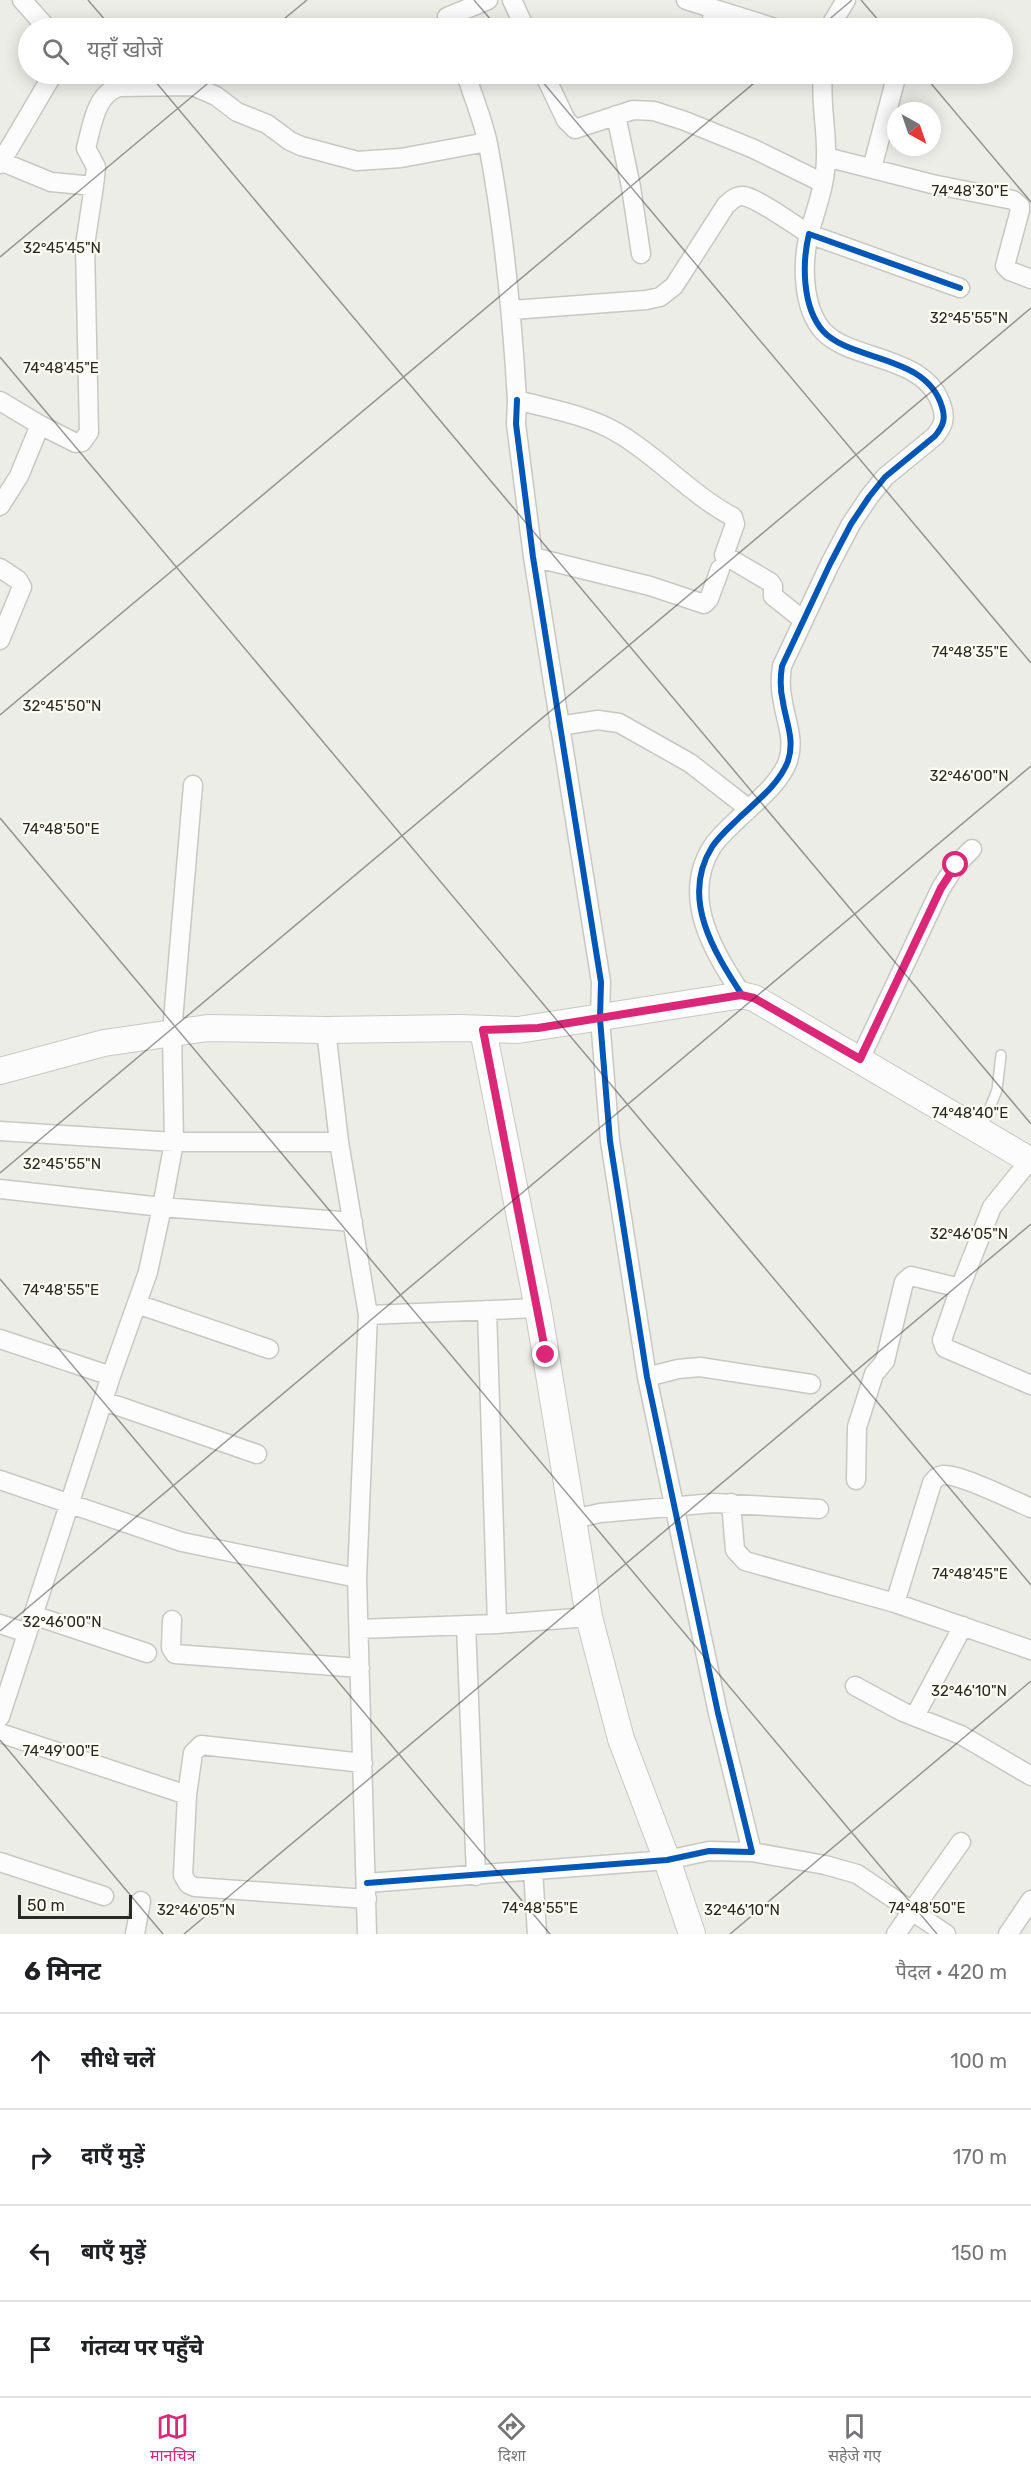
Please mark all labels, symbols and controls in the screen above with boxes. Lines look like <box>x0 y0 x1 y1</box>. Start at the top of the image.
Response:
search box <box>18 18 1013 84</box>
icon: search <box>39 35 72 68</box>
text: यहाँ खोजें <box>87 36 163 63</box>
north arrow <box>887 102 941 156</box>
text: 74°48'30"E <box>931 182 1009 200</box>
text: 32°45'45"N <box>23 239 101 257</box>
text: 32°45'55"N <box>930 309 1008 327</box>
text: 74°48'45"E <box>23 359 99 377</box>
text: 74°48'35"E <box>932 643 1008 661</box>
text: 32°45'50"N <box>23 697 101 715</box>
text: 32°46'00"N <box>929 767 1009 785</box>
text: 74°48'50"E <box>23 820 99 838</box>
route start <box>942 851 968 877</box>
text: 74°48'40"E <box>932 1104 1008 1122</box>
text: 32°45'55"N <box>23 1155 101 1173</box>
text: 32°46'05"N <box>930 1225 1008 1243</box>
text: 74°48'55"E <box>23 1281 99 1299</box>
route end <box>532 1341 558 1367</box>
text: 74°48'45"E <box>932 1565 1008 1583</box>
text: 32°46'00"N <box>22 1613 102 1631</box>
text: 32°46'10"N <box>931 1682 1007 1700</box>
text: 74°49'00"E <box>23 1742 99 1760</box>
scale bar <box>18 1892 132 1920</box>
text: 50 m <box>27 1896 65 1915</box>
text: 74°48'55"E <box>502 1899 578 1917</box>
text: 74°48'50"E <box>889 1899 965 1917</box>
text: 32°46'05"N <box>157 1901 235 1919</box>
text: 32°46'10"N <box>704 1901 780 1919</box>
text: 6 मिनट <box>24 1956 101 1987</box>
text: पैदल · 420 m <box>896 1960 1007 1984</box>
icon: ahead <box>24 2045 57 2078</box>
text: सीधे चलें <box>81 2046 155 2073</box>
text: 100 m <box>950 2049 1007 2073</box>
icon: right <box>24 2141 57 2174</box>
text: दाएँ मुड़ें <box>81 2142 145 2169</box>
text: 170 m <box>953 2145 1007 2169</box>
icon: left <box>24 2237 57 2270</box>
text: बाएँ मुड़ें <box>81 2238 146 2265</box>
text: 150 m <box>951 2241 1007 2265</box>
icon: arrive <box>24 2333 57 2366</box>
text: गंतव्य पर पहुँचे <box>81 2334 203 2361</box>
tab: मानचित्र <box>150 2410 196 2468</box>
tab: दिशा <box>495 2410 528 2468</box>
tab: सहेजे गए <box>828 2410 881 2468</box>

